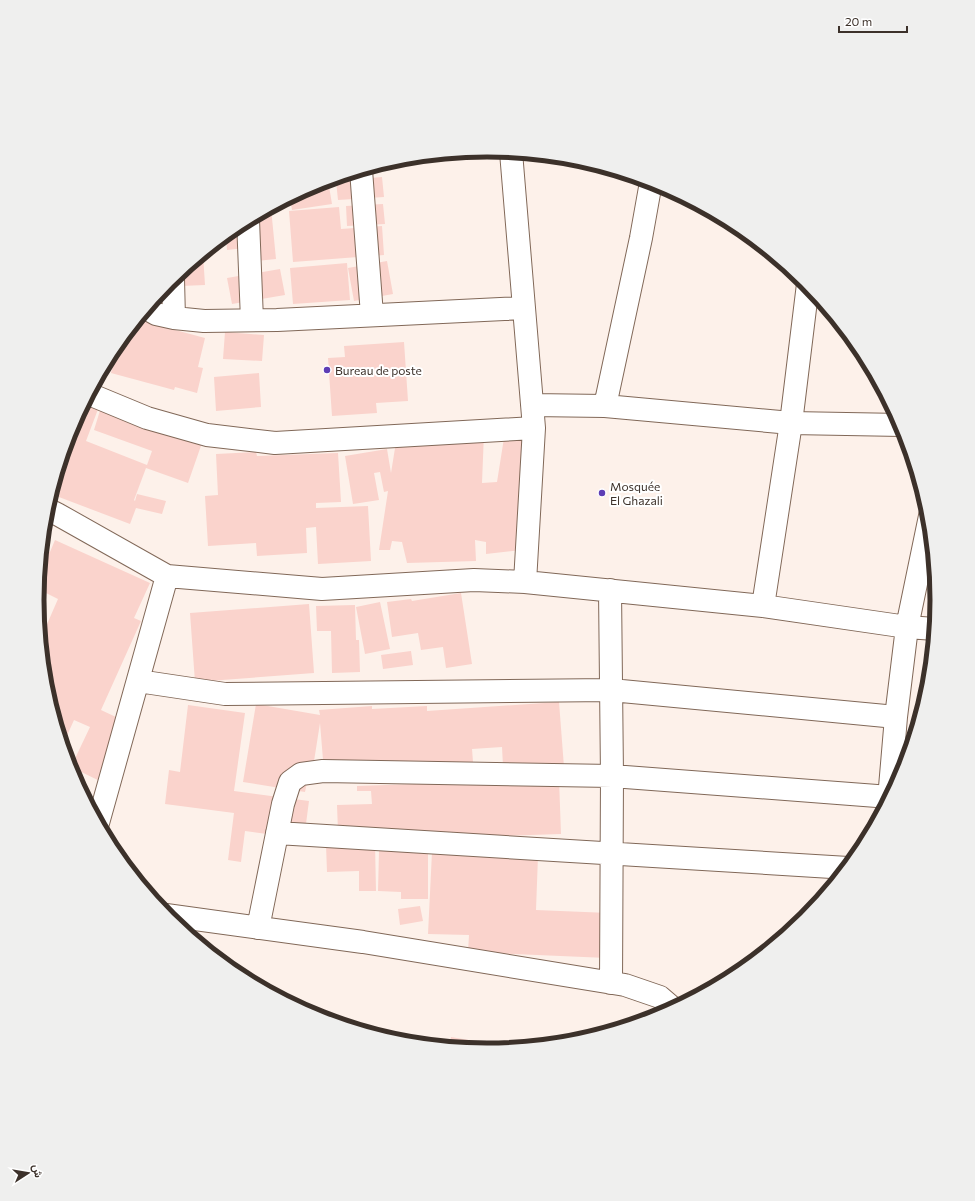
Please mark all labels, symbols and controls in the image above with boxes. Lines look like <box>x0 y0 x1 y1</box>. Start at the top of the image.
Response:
scale bar <box>839 8 907 34</box>
text: 20 m <box>845 14 872 28</box>
place label: Bureau de poste <box>335 363 422 377</box>
marker: Bureau de poste <box>322 365 332 375</box>
place label: Mosquée El Ghazali <box>610 479 663 507</box>
marker: Mosquée El Ghazali <box>597 488 607 498</box>
north arrow <box>8 1153 48 1193</box>
text: ش <box>30 1163 46 1179</box>

